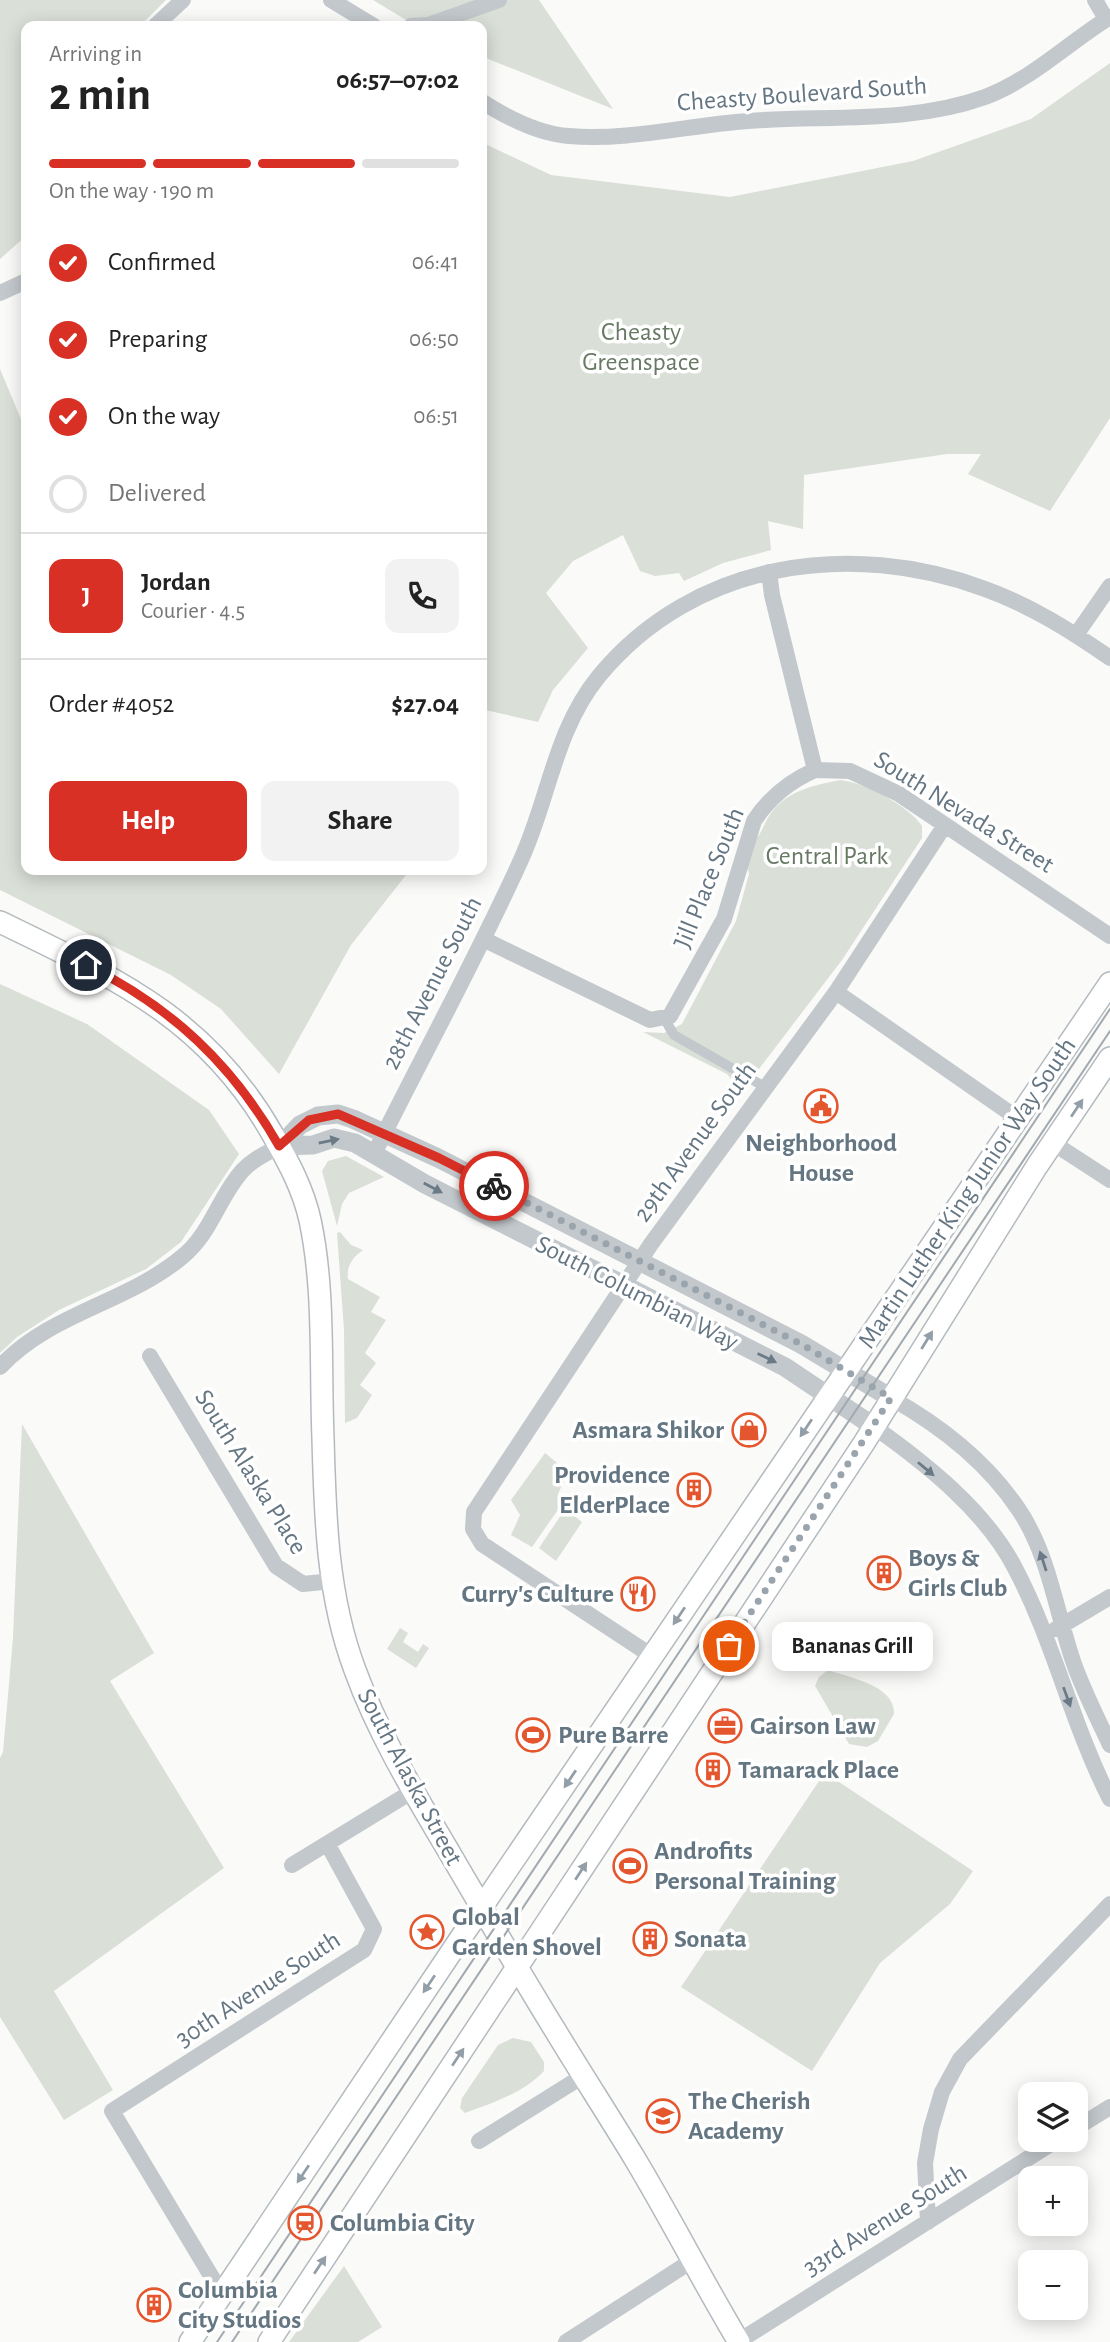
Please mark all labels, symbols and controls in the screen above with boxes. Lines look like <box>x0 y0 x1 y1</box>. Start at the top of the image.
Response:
text: Arriving in <box>49 43 142 66</box>
text: 06:57–07:02 <box>336 67 459 93</box>
text: 2 min <box>49 72 151 118</box>
street label: Cheasty Boulevard South <box>676 72 928 116</box>
text: On the way · 190 m <box>49 180 214 203</box>
icon: check <box>49 244 87 282</box>
text: Confirmed <box>108 249 216 275</box>
text: 06:41 <box>412 251 459 274</box>
park label: Cheasty Greenspace <box>582 319 700 375</box>
icon: check <box>49 321 87 359</box>
text: Preparing <box>108 326 207 352</box>
text: 06:50 <box>409 328 459 351</box>
icon: check <box>49 398 87 436</box>
text: On the way <box>108 403 220 429</box>
text: 06:51 <box>413 405 459 428</box>
text: Delivered <box>108 480 206 506</box>
button: phone <box>385 559 459 633</box>
text: Jordan <box>141 569 211 595</box>
text: J <box>82 583 90 609</box>
text: Courier · 4.5 <box>141 600 245 623</box>
text: Order #4052 <box>49 691 174 717</box>
text: $27.04 <box>391 691 459 717</box>
street label: South Nevada Street <box>869 746 1059 878</box>
button: Help <box>49 781 247 861</box>
button: Share <box>261 781 459 861</box>
street label: Jill Place South <box>669 804 749 952</box>
park label: Central Park <box>766 843 888 869</box>
street label: 28th Avenue South <box>377 892 487 1074</box>
pin <box>56 935 116 995</box>
icon: home <box>67 946 105 984</box>
street label: Martin Luther King Junior Way South <box>853 1033 1081 1353</box>
street label: 29th Avenue South <box>629 1058 761 1226</box>
public building icon: Neighborhood House <box>802 1087 840 1125</box>
one-way arrow <box>1070 1098 1083 1117</box>
place label: Neighborhood House <box>745 1130 897 1186</box>
one-way arrow <box>318 1136 340 1147</box>
courier <box>459 1151 529 1221</box>
icon: bike <box>475 1167 513 1205</box>
one-way arrow <box>423 1183 443 1194</box>
street label: South Columbian Way <box>531 1231 743 1355</box>
one-way arrow <box>921 1331 934 1350</box>
one-way arrow <box>757 1353 777 1364</box>
street label: South Alaska Place <box>190 1385 312 1559</box>
shop icon: Asmara Shikor <box>730 1411 768 1449</box>
place label: Asmara Shikor <box>572 1417 724 1443</box>
one-way arrow <box>800 1418 813 1438</box>
one-way arrow <box>917 1461 935 1476</box>
place label: Providence ElderPlace <box>554 1462 670 1518</box>
building icon: Providence ElderPlace <box>675 1471 713 1509</box>
place label: Boys & Girls Club <box>908 1545 1007 1601</box>
one-way arrow <box>1037 1550 1048 1571</box>
building icon: Boys & Girls Club <box>865 1554 903 1592</box>
restaurant icon: Curry's Culture <box>619 1575 657 1613</box>
place label: Curry's Culture <box>461 1581 614 1607</box>
one-way arrow <box>672 1607 686 1625</box>
pin <box>699 1616 759 1676</box>
callout: Bananas Grill <box>771 1622 932 1670</box>
icon: bag <box>710 1627 748 1665</box>
text: Bananas Grill <box>791 1635 914 1658</box>
street label: South Alaska Street <box>353 1684 467 1870</box>
one-way arrow <box>1062 1687 1073 1708</box>
office icon: Gairson Law <box>706 1707 744 1745</box>
place label: Gairson Law <box>750 1713 877 1739</box>
sports icon: Pure Barre <box>514 1716 552 1754</box>
place label: Pure Barre <box>558 1722 669 1748</box>
building icon: Tamarack Place <box>694 1751 732 1789</box>
place label: Tamarack Place <box>738 1757 899 1783</box>
one-way arrow <box>563 1770 577 1788</box>
place label: Androfits Personal Training <box>654 1838 837 1894</box>
sports icon: Androfits Personal Training <box>611 1847 649 1885</box>
one-way arrow <box>575 1861 588 1881</box>
place label: Global Garden Shovel <box>452 1904 602 1960</box>
place icon: Global Garden Shovel <box>408 1913 446 1951</box>
building icon: Sonata <box>631 1920 669 1958</box>
street label: 30th Avenue South <box>171 1926 345 2052</box>
place label: Sonata <box>674 1926 747 1952</box>
one-way arrow <box>423 1975 436 1994</box>
one-way arrow <box>451 2048 464 2067</box>
map controls <box>1018 2082 1088 2320</box>
button: layers <box>1018 2082 1088 2152</box>
place label: The Cherish Academy <box>688 2088 811 2144</box>
school or university icon: The Cherish Academy <box>644 2097 682 2135</box>
street label: 33rd Avenue South <box>799 2159 971 2281</box>
one-way arrow <box>297 2164 310 2183</box>
button: + <box>1018 2166 1088 2236</box>
station icon: Columbia City <box>286 2204 324 2242</box>
place label: Columbia City <box>330 2210 475 2236</box>
button: − <box>1018 2250 1088 2320</box>
one-way arrow <box>313 2256 327 2274</box>
place label: Columbia City Studios <box>178 2277 301 2333</box>
building icon: Columbia City Studios <box>135 2286 173 2324</box>

